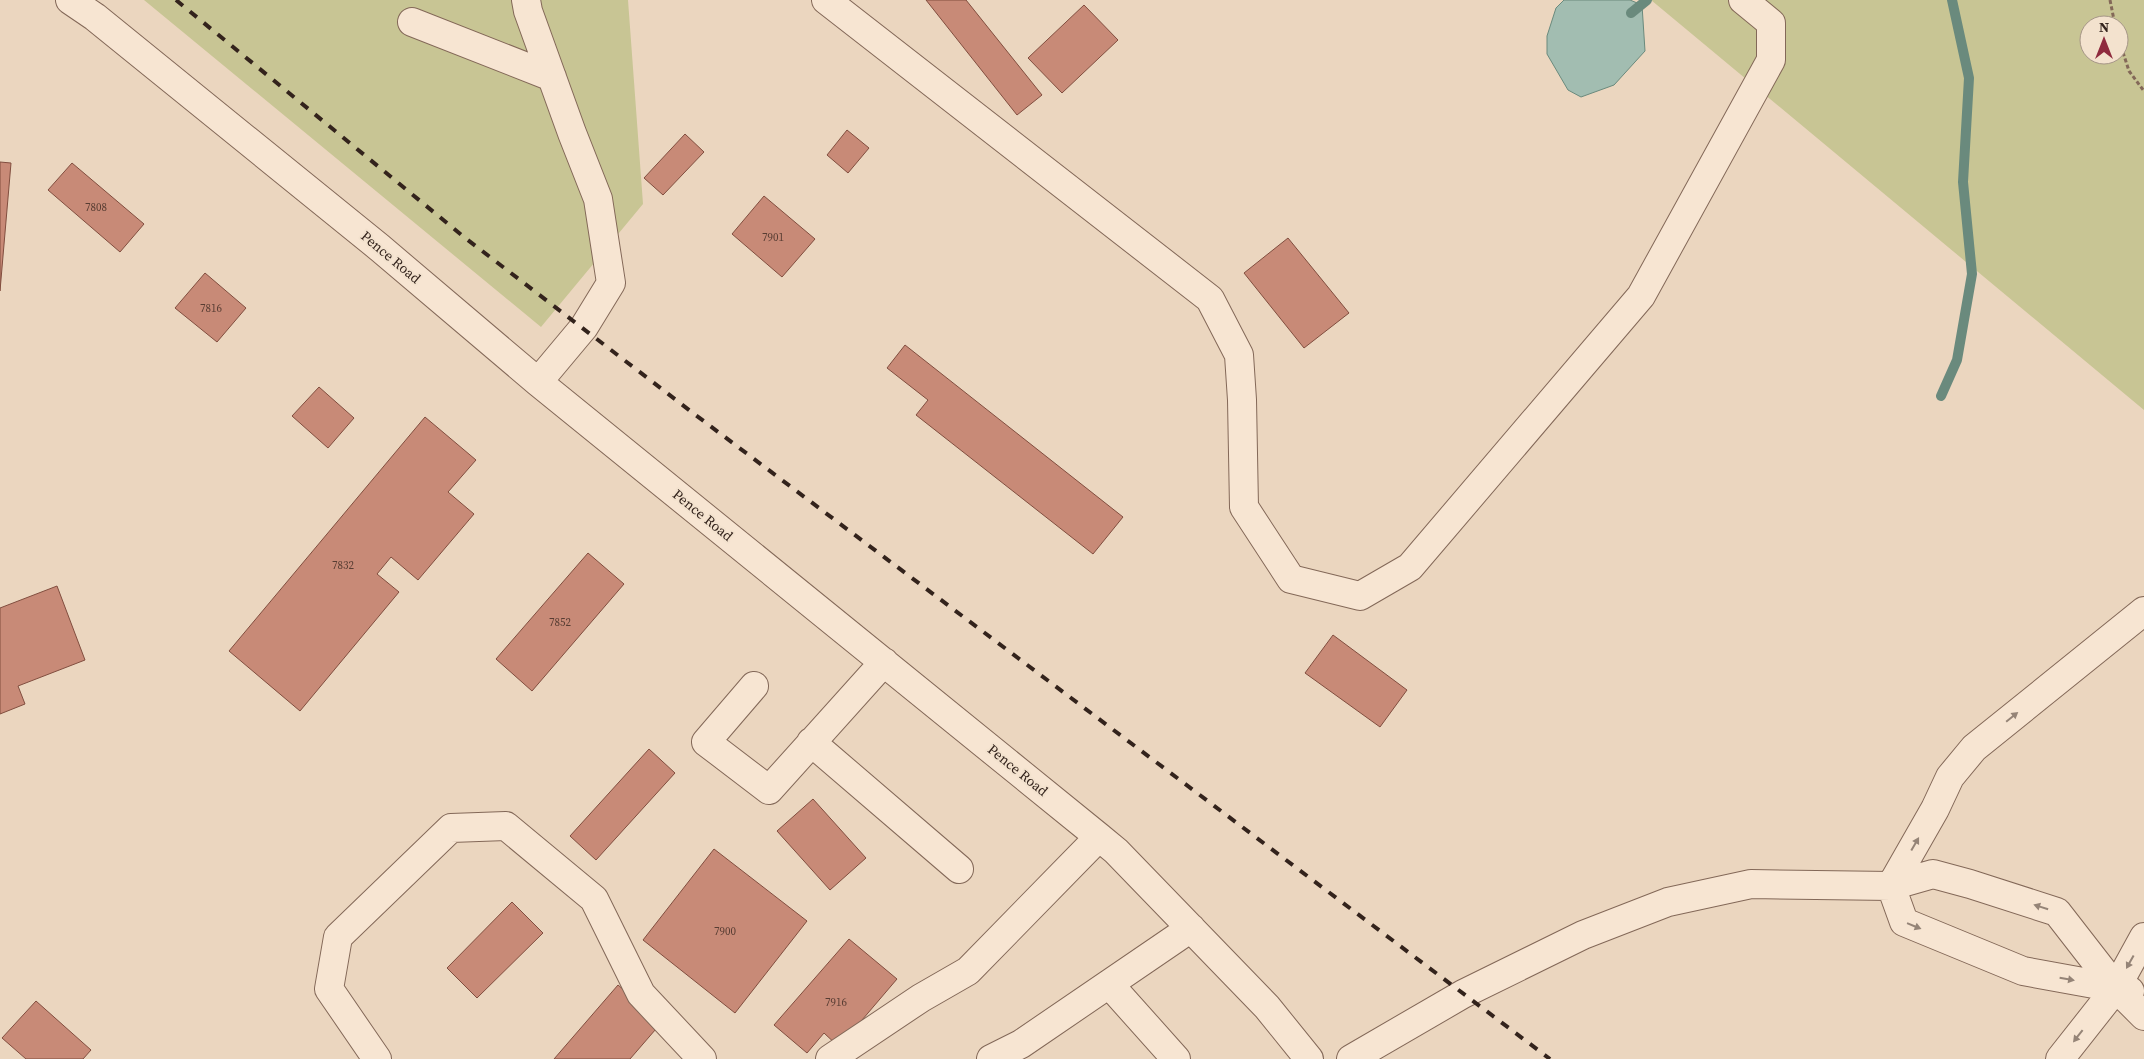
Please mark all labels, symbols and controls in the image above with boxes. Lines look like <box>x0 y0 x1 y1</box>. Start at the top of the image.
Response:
north arrow <box>2079 15 2129 65</box>
text: N <box>2099 17 2109 37</box>
house number: 7808 <box>85 200 107 215</box>
street label: Pence Road <box>357 226 425 288</box>
house number: 7901 <box>762 230 784 245</box>
house number: 7816 <box>200 301 222 316</box>
street label: Pence Road <box>669 484 738 546</box>
house number: 7832 <box>332 558 354 573</box>
house number: 7852 <box>549 615 571 630</box>
one-way arrow <box>2005 712 2018 723</box>
street label: Pence Road <box>984 739 1053 801</box>
one-way arrow <box>1911 837 1919 852</box>
one-way arrow <box>2033 903 2048 910</box>
one-way arrow <box>1907 923 1921 931</box>
house number: 7900 <box>714 924 736 939</box>
one-way arrow <box>2126 955 2134 969</box>
one-way arrow <box>2059 976 2075 984</box>
house number: 7916 <box>825 995 847 1010</box>
one-way arrow <box>2072 1029 2083 1042</box>

